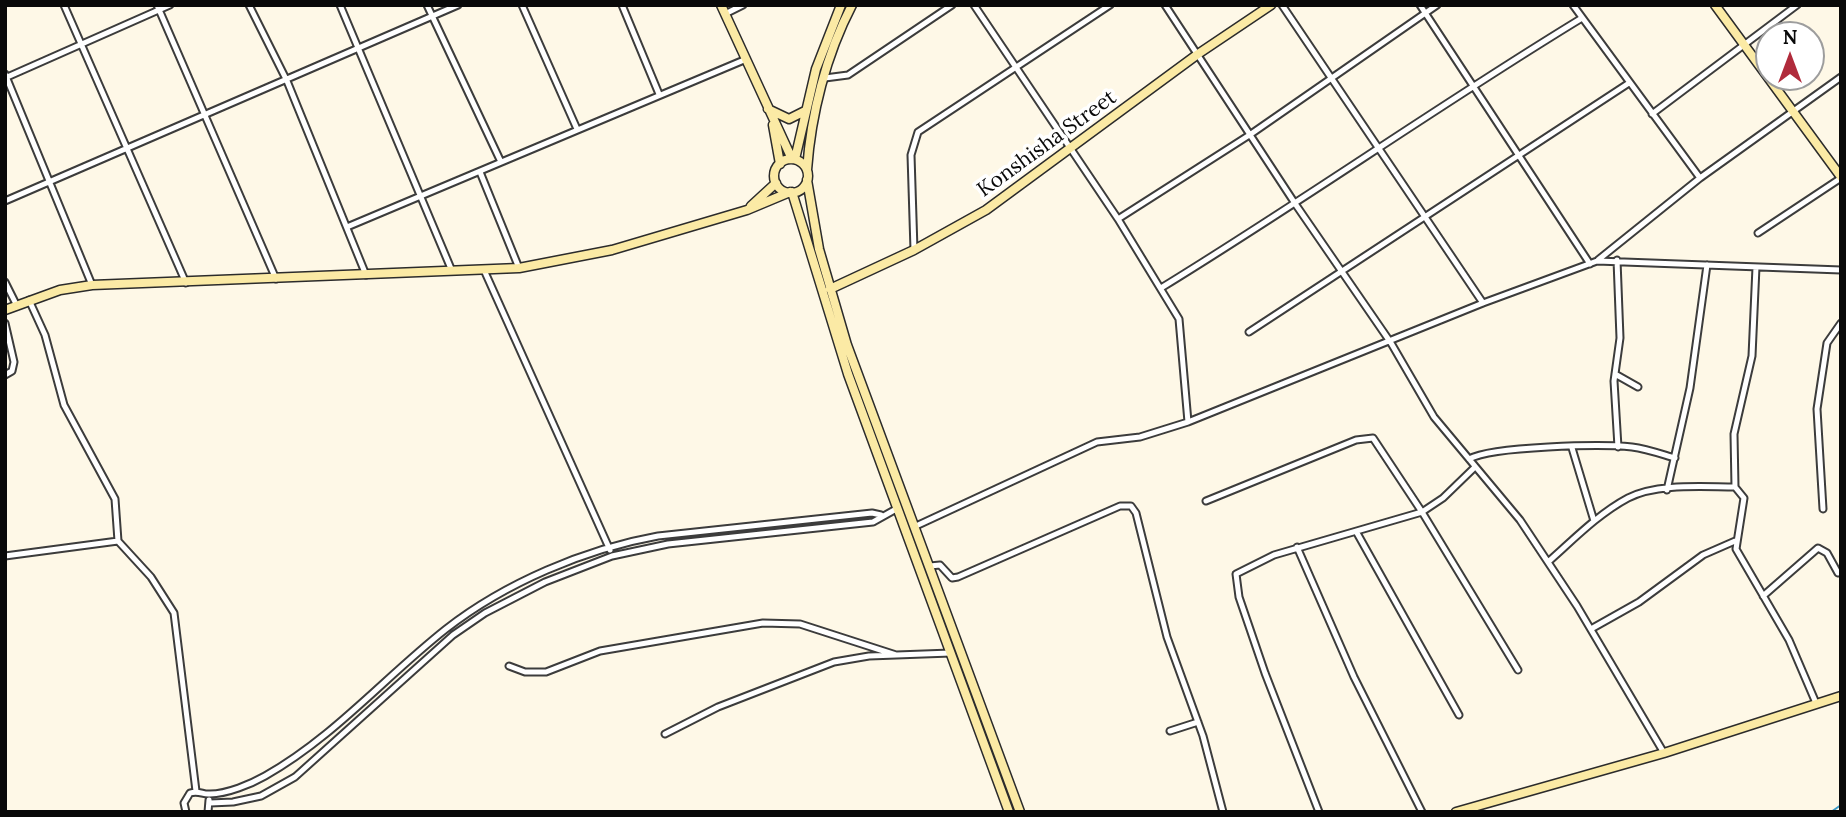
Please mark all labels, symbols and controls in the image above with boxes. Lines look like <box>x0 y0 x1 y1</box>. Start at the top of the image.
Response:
north arrow <box>1755 21 1825 91</box>
text: N <box>1783 25 1797 49</box>
street label: Konshisha Street <box>973 85 1121 203</box>

